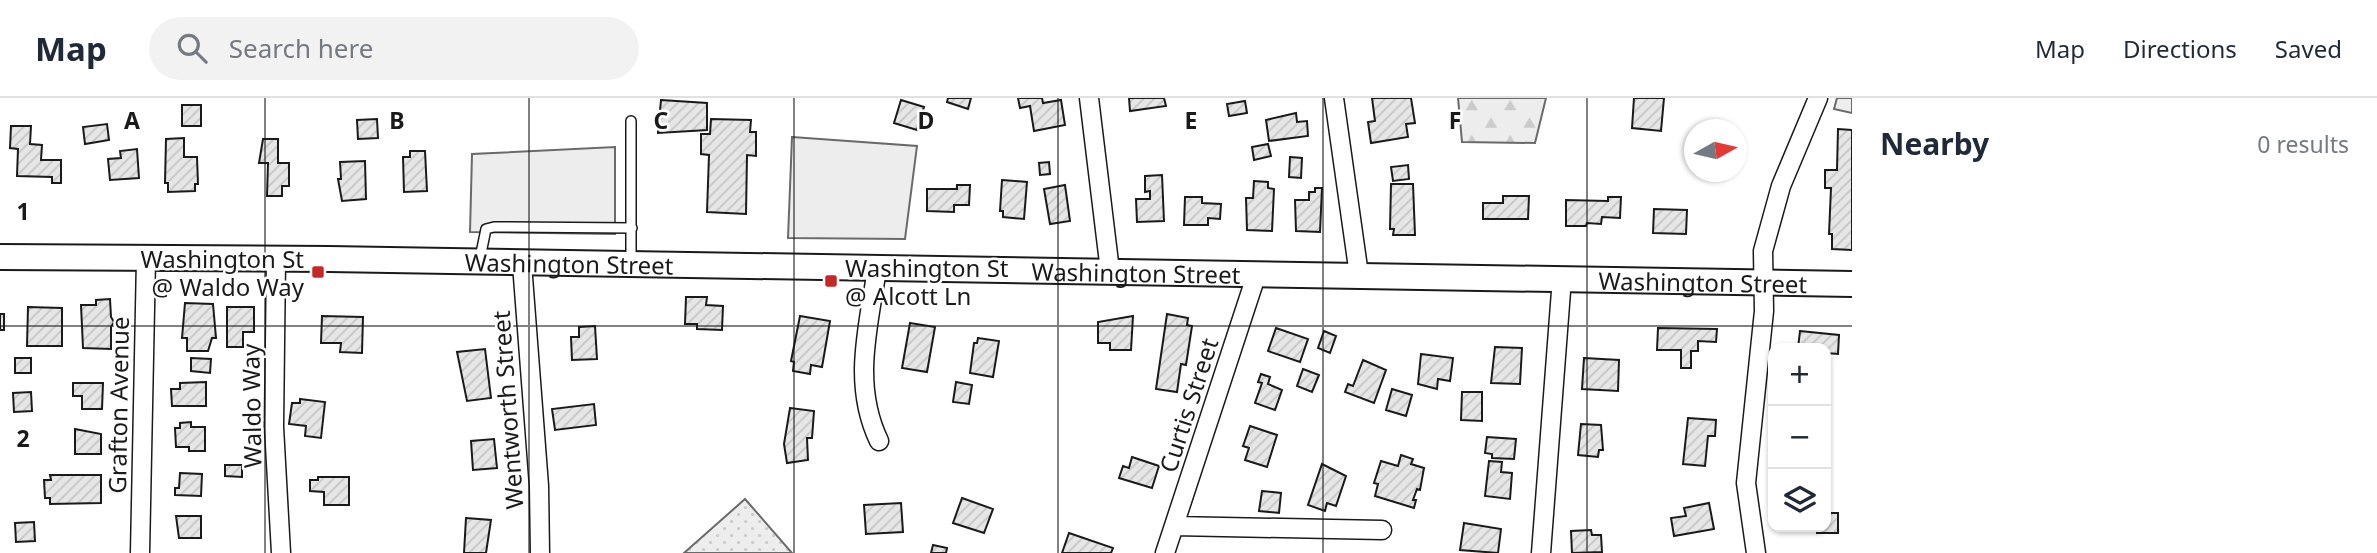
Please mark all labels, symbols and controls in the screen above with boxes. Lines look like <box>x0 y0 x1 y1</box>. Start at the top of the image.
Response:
search box <box>149 17 639 80</box>
text: Map <box>35 26 107 71</box>
icon: search <box>173 29 211 67</box>
text: Search here <box>229 30 373 66</box>
text: Map <box>2035 32 2085 65</box>
text: Directions <box>2123 32 2237 65</box>
text: Saved <box>2275 32 2342 65</box>
text: A <box>124 104 140 136</box>
text: B <box>389 104 405 136</box>
text: C <box>654 104 669 136</box>
text: D <box>918 104 934 136</box>
text: E <box>1185 104 1197 136</box>
text: F <box>1449 104 1461 136</box>
north arrow <box>1684 119 1747 182</box>
text: Nearby <box>1880 123 1989 164</box>
text: 0 results <box>2257 128 2349 160</box>
text: 1 <box>16 195 30 227</box>
place label: Washington St @ Waldo Way <box>140 242 305 303</box>
street label: Washington Street <box>464 245 674 281</box>
place label: Washington St @ Alcott Ln <box>845 251 1009 312</box>
street label: Washington Street <box>1031 254 1241 290</box>
street label: Washington Street <box>1598 263 1808 300</box>
marker: Washington St @ Waldo Way <box>310 264 326 280</box>
marker: Washington St @ Alcott Ln <box>823 273 839 289</box>
street label: Wentworth Street <box>484 309 530 510</box>
street label: Grafton Avenue <box>100 316 136 494</box>
street label: Curtis Street <box>1151 333 1225 476</box>
street label: Waldo Way <box>233 343 269 469</box>
map controls <box>1768 343 1831 532</box>
button: + <box>1768 343 1831 406</box>
button: − <box>1768 406 1831 469</box>
text: 2 <box>16 422 30 454</box>
button: layers <box>1768 469 1831 532</box>

